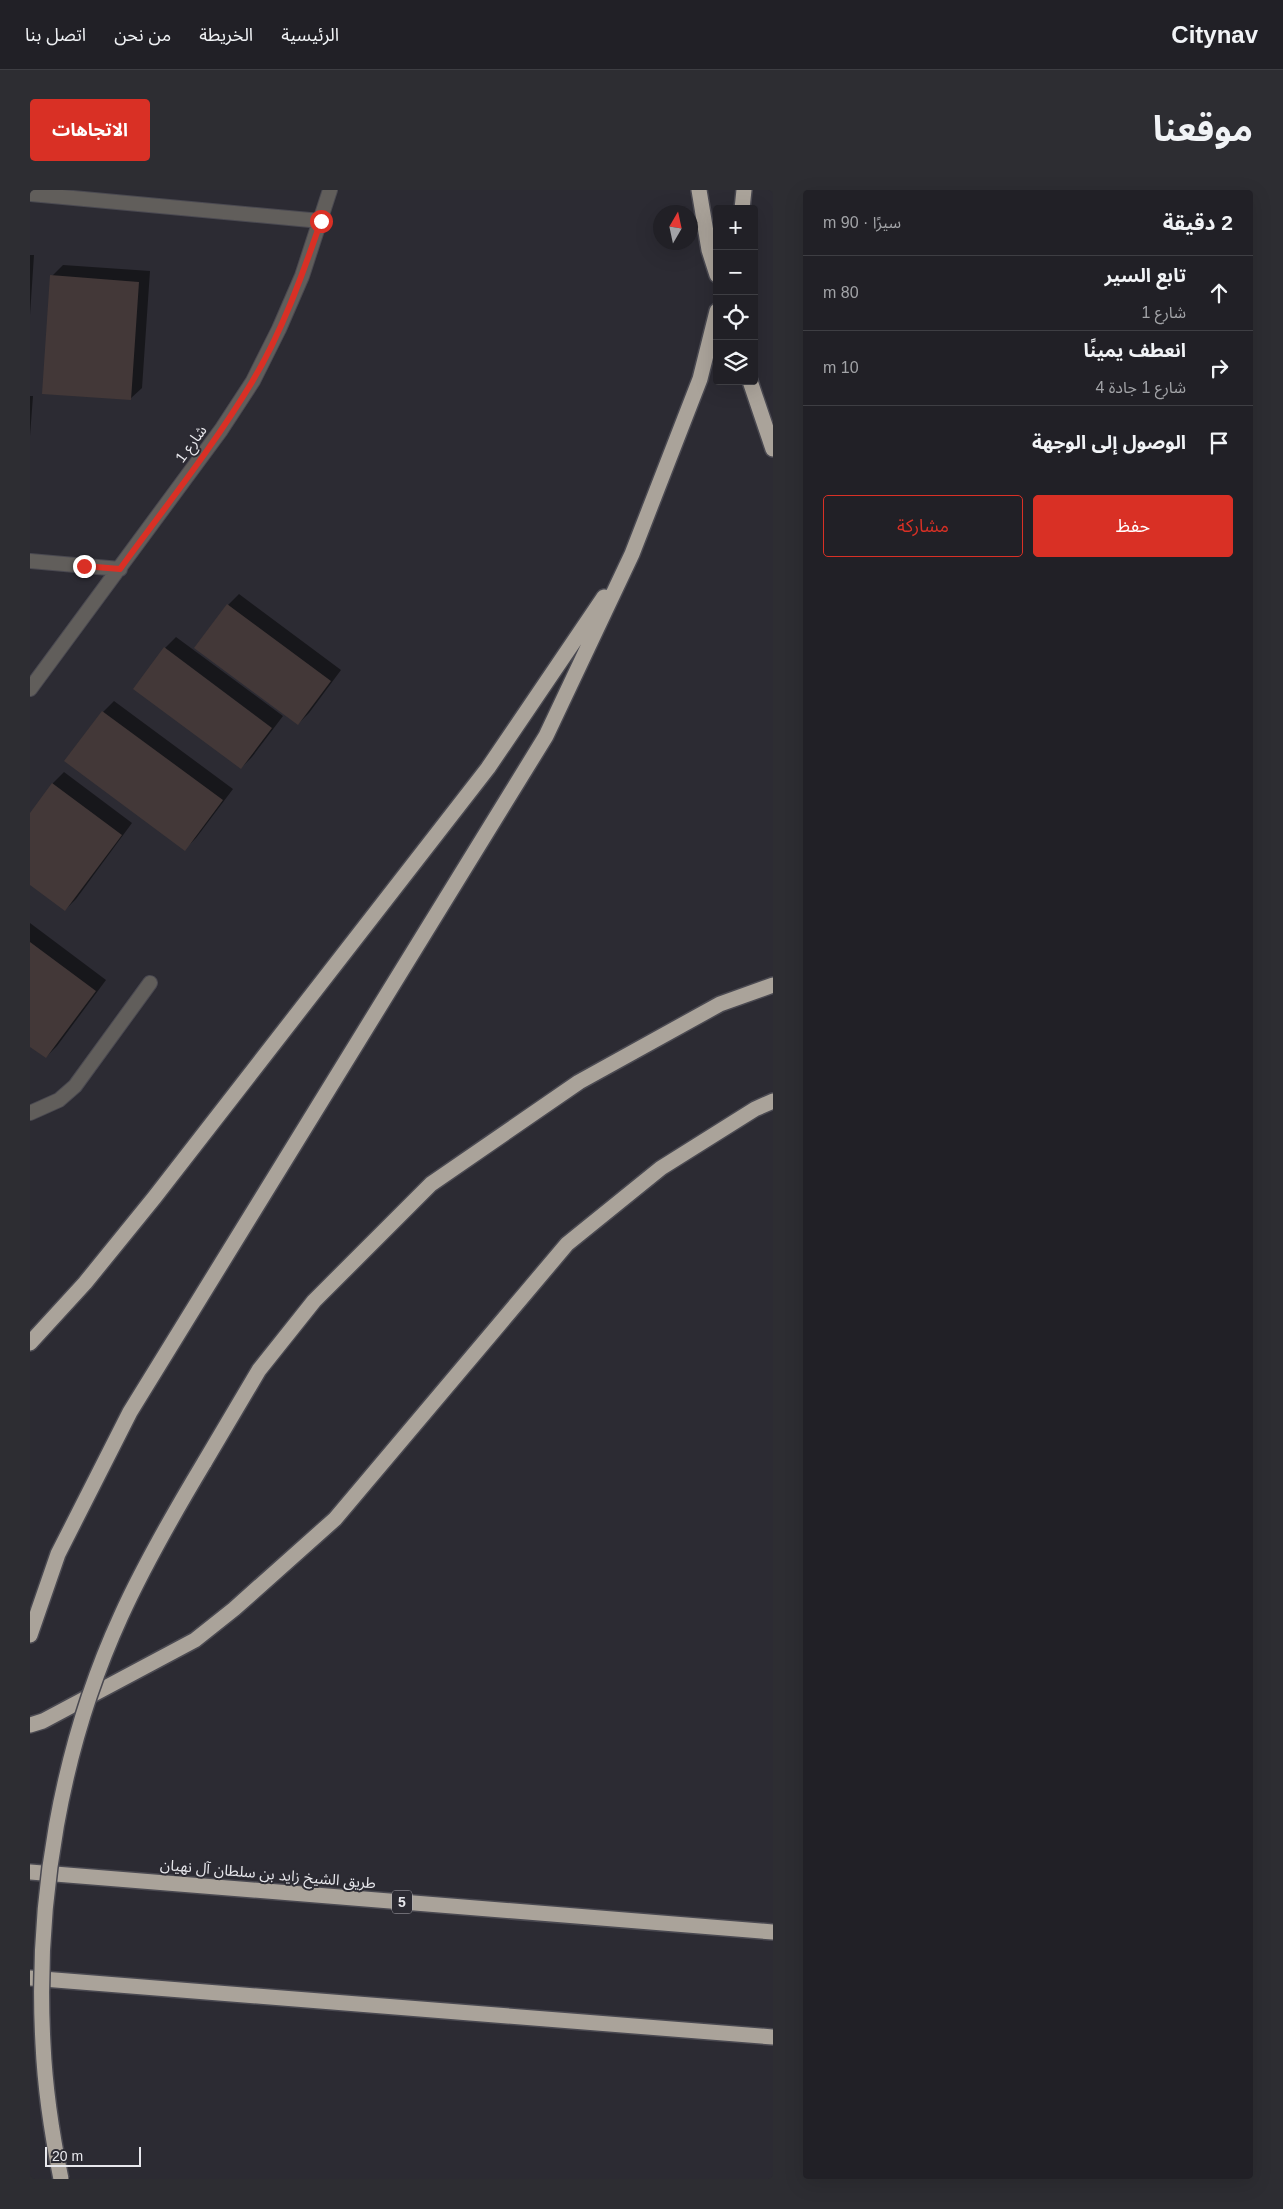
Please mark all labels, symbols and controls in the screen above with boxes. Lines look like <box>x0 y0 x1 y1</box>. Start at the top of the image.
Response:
text: Citynav <box>1171 21 1258 48</box>
text: اتصل بنا <box>25 25 86 45</box>
text: من نحن <box>114 25 171 45</box>
text: الخريطة <box>199 25 253 45</box>
text: الرئيسية <box>281 25 339 45</box>
button: الاتجاهات <box>30 99 150 161</box>
text: موقعنا <box>1153 109 1253 148</box>
north arrow <box>653 205 698 250</box>
map controls <box>713 205 758 385</box>
button: + <box>713 205 758 250</box>
route start <box>310 210 333 233</box>
text: 2 دقيقة <box>1163 211 1233 234</box>
text: سيرًا · 90 m <box>823 214 901 231</box>
button: − <box>713 250 758 295</box>
text: تابع السير <box>1104 265 1186 286</box>
icon: ahead <box>1205 279 1233 307</box>
text: 80 m <box>823 284 859 301</box>
button: locate <box>713 295 758 340</box>
text: شارع 1 <box>1141 304 1186 321</box>
button: layers <box>713 340 758 385</box>
text: انعطف يمينًا <box>1084 340 1186 361</box>
icon: right <box>1205 354 1233 382</box>
text: 10 m <box>823 359 859 376</box>
text: شارع 1 جادة 4 <box>1095 379 1186 396</box>
street label: شارع 1 <box>171 422 213 468</box>
icon: arrive <box>1205 429 1233 457</box>
text: الوصول إلى الوجهة <box>1032 432 1186 453</box>
button: مشاركة <box>823 495 1023 557</box>
button: حفظ <box>1033 495 1233 557</box>
route end <box>73 555 96 578</box>
street label: طريق الشيخ زايد بن سلطان آل نهيان <box>159 1856 377 1895</box>
road number: 5 <box>392 1890 412 1914</box>
scale bar <box>45 2144 141 2167</box>
text: 20 m <box>52 2148 83 2164</box>

